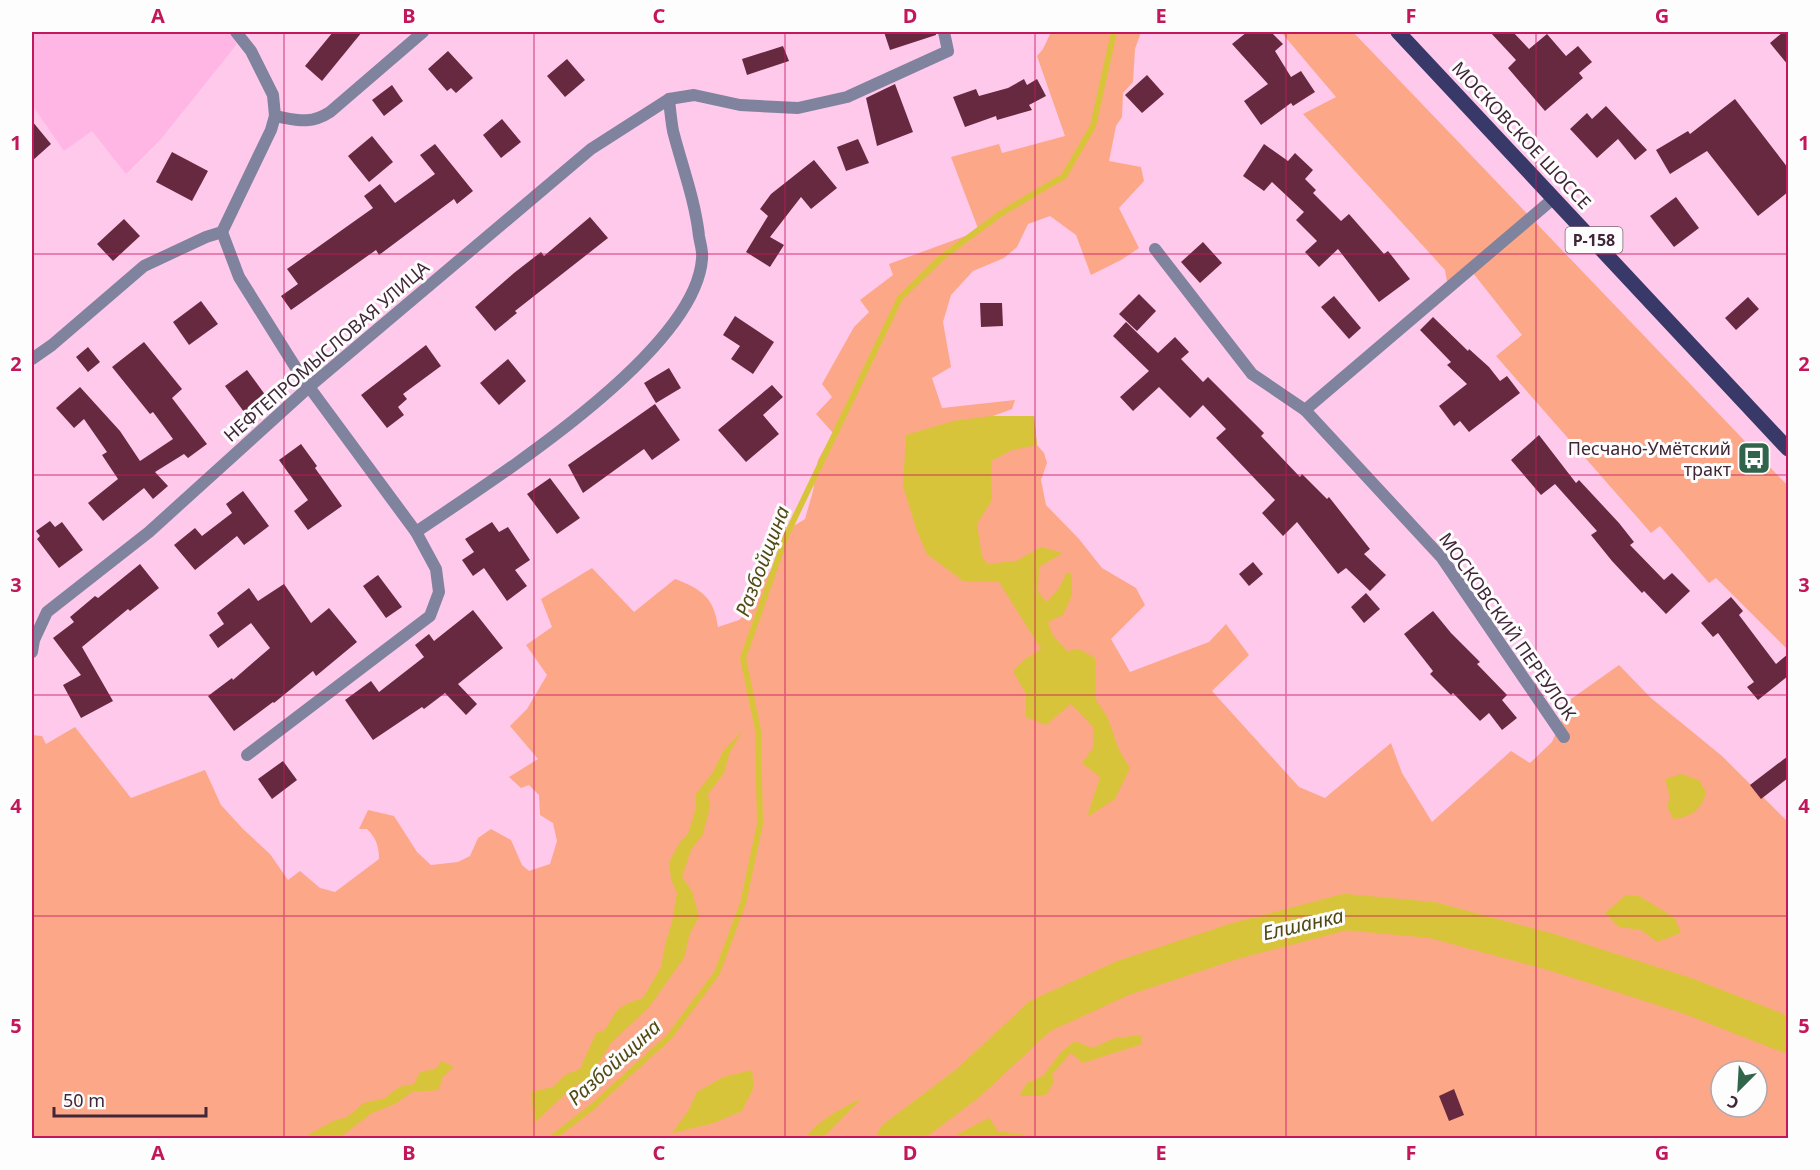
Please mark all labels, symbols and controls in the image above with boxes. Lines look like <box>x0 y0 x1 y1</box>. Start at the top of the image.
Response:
text: A <box>151 2 165 29</box>
text: B <box>402 2 416 29</box>
text: C <box>653 2 666 29</box>
text: D <box>903 2 917 29</box>
text: E <box>1155 2 1167 29</box>
text: F <box>1406 2 1416 29</box>
text: G <box>1655 2 1669 29</box>
street label: МОСКОВСКОЕ ШОССЕ <box>1447 56 1597 214</box>
text: 1 <box>10 129 22 156</box>
text: 1 <box>1798 129 1810 156</box>
road number: Р-158 <box>1566 227 1622 253</box>
street label: НЕФТЕПРОМЫСЛОВАЯ УЛИЦА <box>218 255 434 447</box>
text: 2 <box>10 350 22 377</box>
text: 2 <box>1798 350 1810 377</box>
place label: Песчано-Умётский тракт <box>1568 436 1732 481</box>
bus stop icon: Песчано-Умётский тракт <box>1736 440 1772 476</box>
water label: Разбойщина <box>729 502 795 620</box>
street label: МОСКОВСКИЙ ПЕРЕУЛОК <box>1434 528 1582 725</box>
text: 3 <box>10 571 22 598</box>
text: 3 <box>1798 571 1810 598</box>
text: 4 <box>10 792 22 819</box>
text: 4 <box>1798 792 1810 819</box>
water label: Елшанка <box>1260 902 1346 946</box>
text: 5 <box>10 1012 22 1039</box>
text: 5 <box>1798 1012 1810 1039</box>
water label: Разбойщина <box>562 1013 666 1111</box>
north arrow <box>1709 1059 1769 1119</box>
scale bar <box>54 1080 206 1118</box>
text: 50 m <box>63 1088 105 1112</box>
text: С <box>1724 1091 1742 1115</box>
text: A <box>151 1139 165 1166</box>
text: B <box>402 1139 416 1166</box>
text: C <box>653 1139 666 1166</box>
text: D <box>903 1139 917 1166</box>
text: E <box>1155 1139 1167 1166</box>
text: F <box>1406 1139 1416 1166</box>
text: G <box>1655 1139 1669 1166</box>

